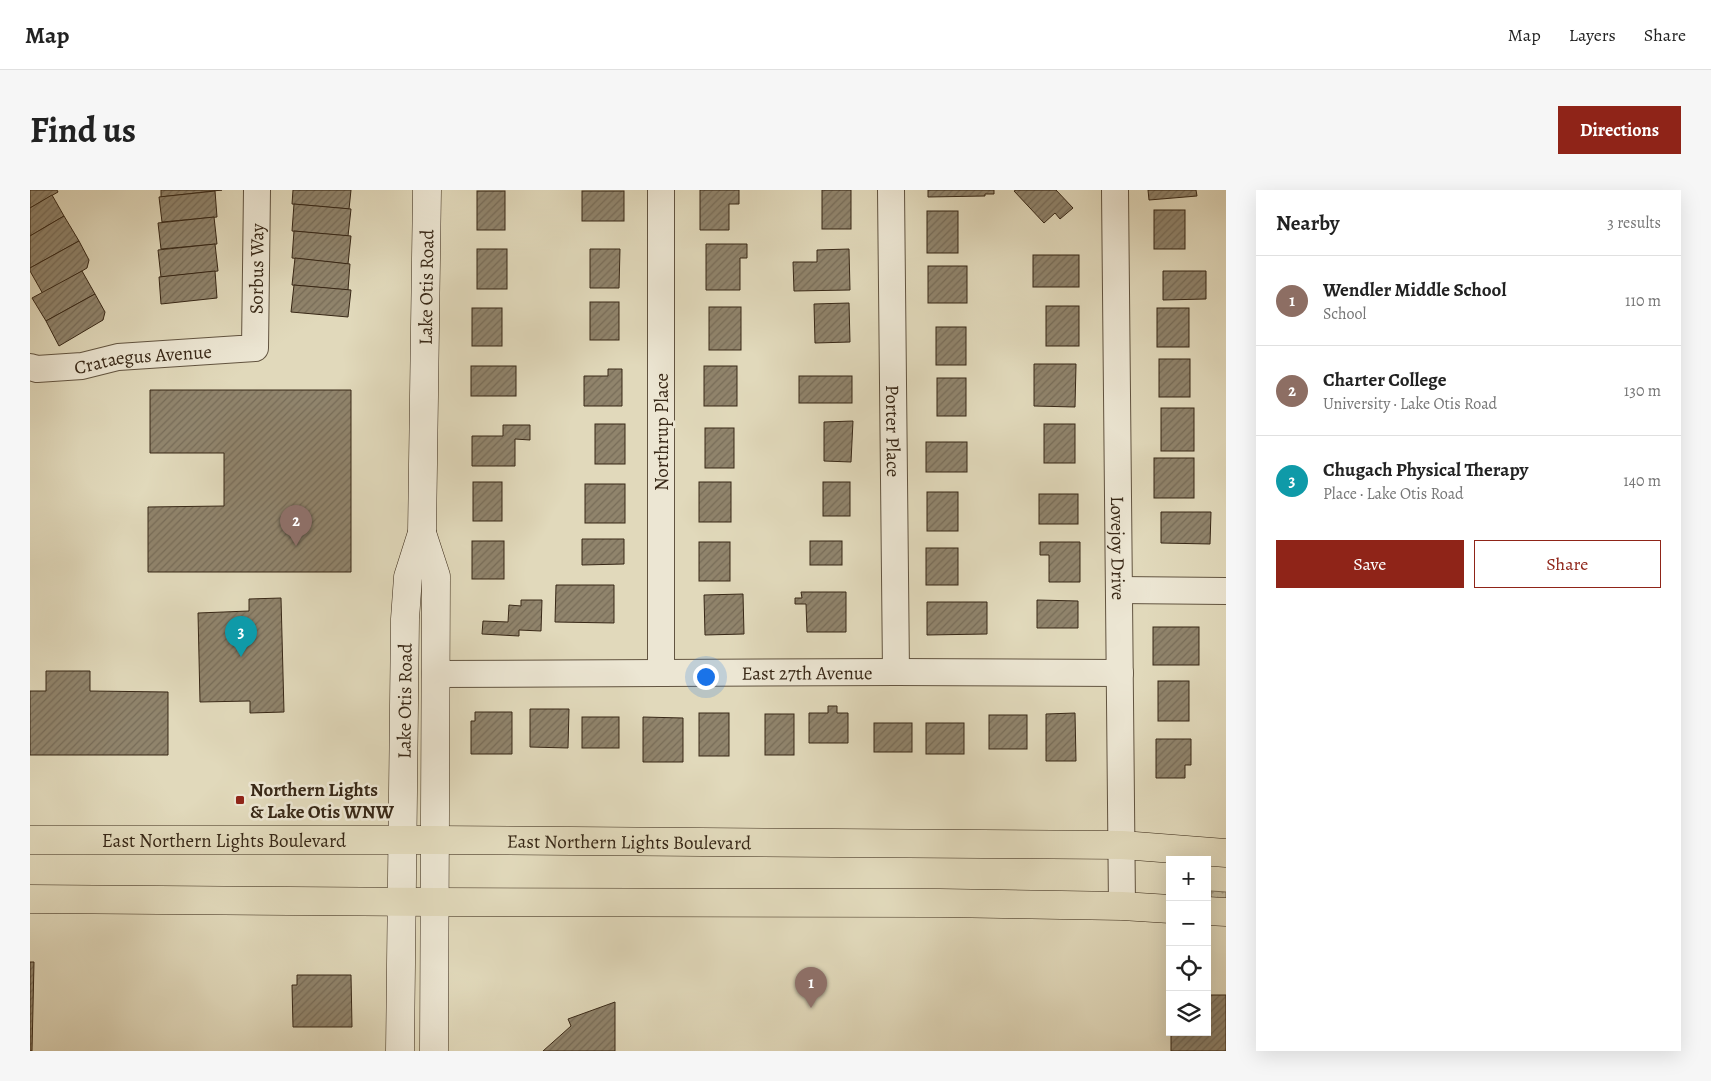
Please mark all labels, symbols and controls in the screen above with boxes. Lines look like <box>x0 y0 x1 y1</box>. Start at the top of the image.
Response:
text: Map <box>25 19 69 51</box>
text: Map <box>1508 23 1541 47</box>
text: Layers <box>1569 23 1616 47</box>
text: Share <box>1644 23 1686 47</box>
text: Find us <box>30 106 136 154</box>
button: Directions <box>1558 106 1681 154</box>
text: Nearby <box>1276 209 1339 237</box>
text: 3 results <box>1607 212 1661 234</box>
street label: Sorbus Way <box>243 223 271 314</box>
street label: Lake Otis Road <box>413 229 440 345</box>
text: Wendler Middle School <box>1323 277 1506 303</box>
text: 1 <box>1289 290 1295 312</box>
text: 110 m <box>1625 290 1661 312</box>
text: School <box>1323 303 1366 325</box>
street label: Crataegus Avenue <box>73 339 213 380</box>
text: Charter College <box>1323 367 1446 393</box>
street label: Northrup Place <box>649 373 675 491</box>
text: 2 <box>1288 380 1296 402</box>
text: 130 m <box>1624 380 1661 402</box>
street label: Porter Place <box>879 385 906 477</box>
text: University · Lake Otis Road <box>1323 393 1497 415</box>
text: Chugach Physical Therapy <box>1323 457 1528 483</box>
text: 3 <box>1289 470 1295 492</box>
text: 140 m <box>1623 470 1661 492</box>
text: Place · Lake Otis Road <box>1323 483 1464 505</box>
street label: Lovejoy Drive <box>1104 496 1131 600</box>
pin: 2 <box>280 505 312 546</box>
button: Save <box>1276 540 1464 588</box>
button: Share <box>1474 540 1661 588</box>
pin: 3 <box>225 616 257 657</box>
street label: Lake Otis Road <box>391 642 419 759</box>
street label: East 27th Avenue <box>741 660 873 687</box>
your location <box>693 664 719 690</box>
place label: Northern Lights & Lake Otis WNW <box>250 777 395 825</box>
marker: Northern Lights & Lake Otis WNW <box>234 794 246 806</box>
street label: East Northern Lights Boulevard <box>102 828 347 854</box>
street label: East Northern Lights Boulevard <box>507 829 752 856</box>
map controls <box>1166 856 1211 1036</box>
button: + <box>1166 856 1211 901</box>
button: − <box>1166 901 1211 946</box>
button: locate <box>1166 946 1211 991</box>
pin: 1 <box>795 967 827 1008</box>
button: layers <box>1166 991 1211 1036</box>

